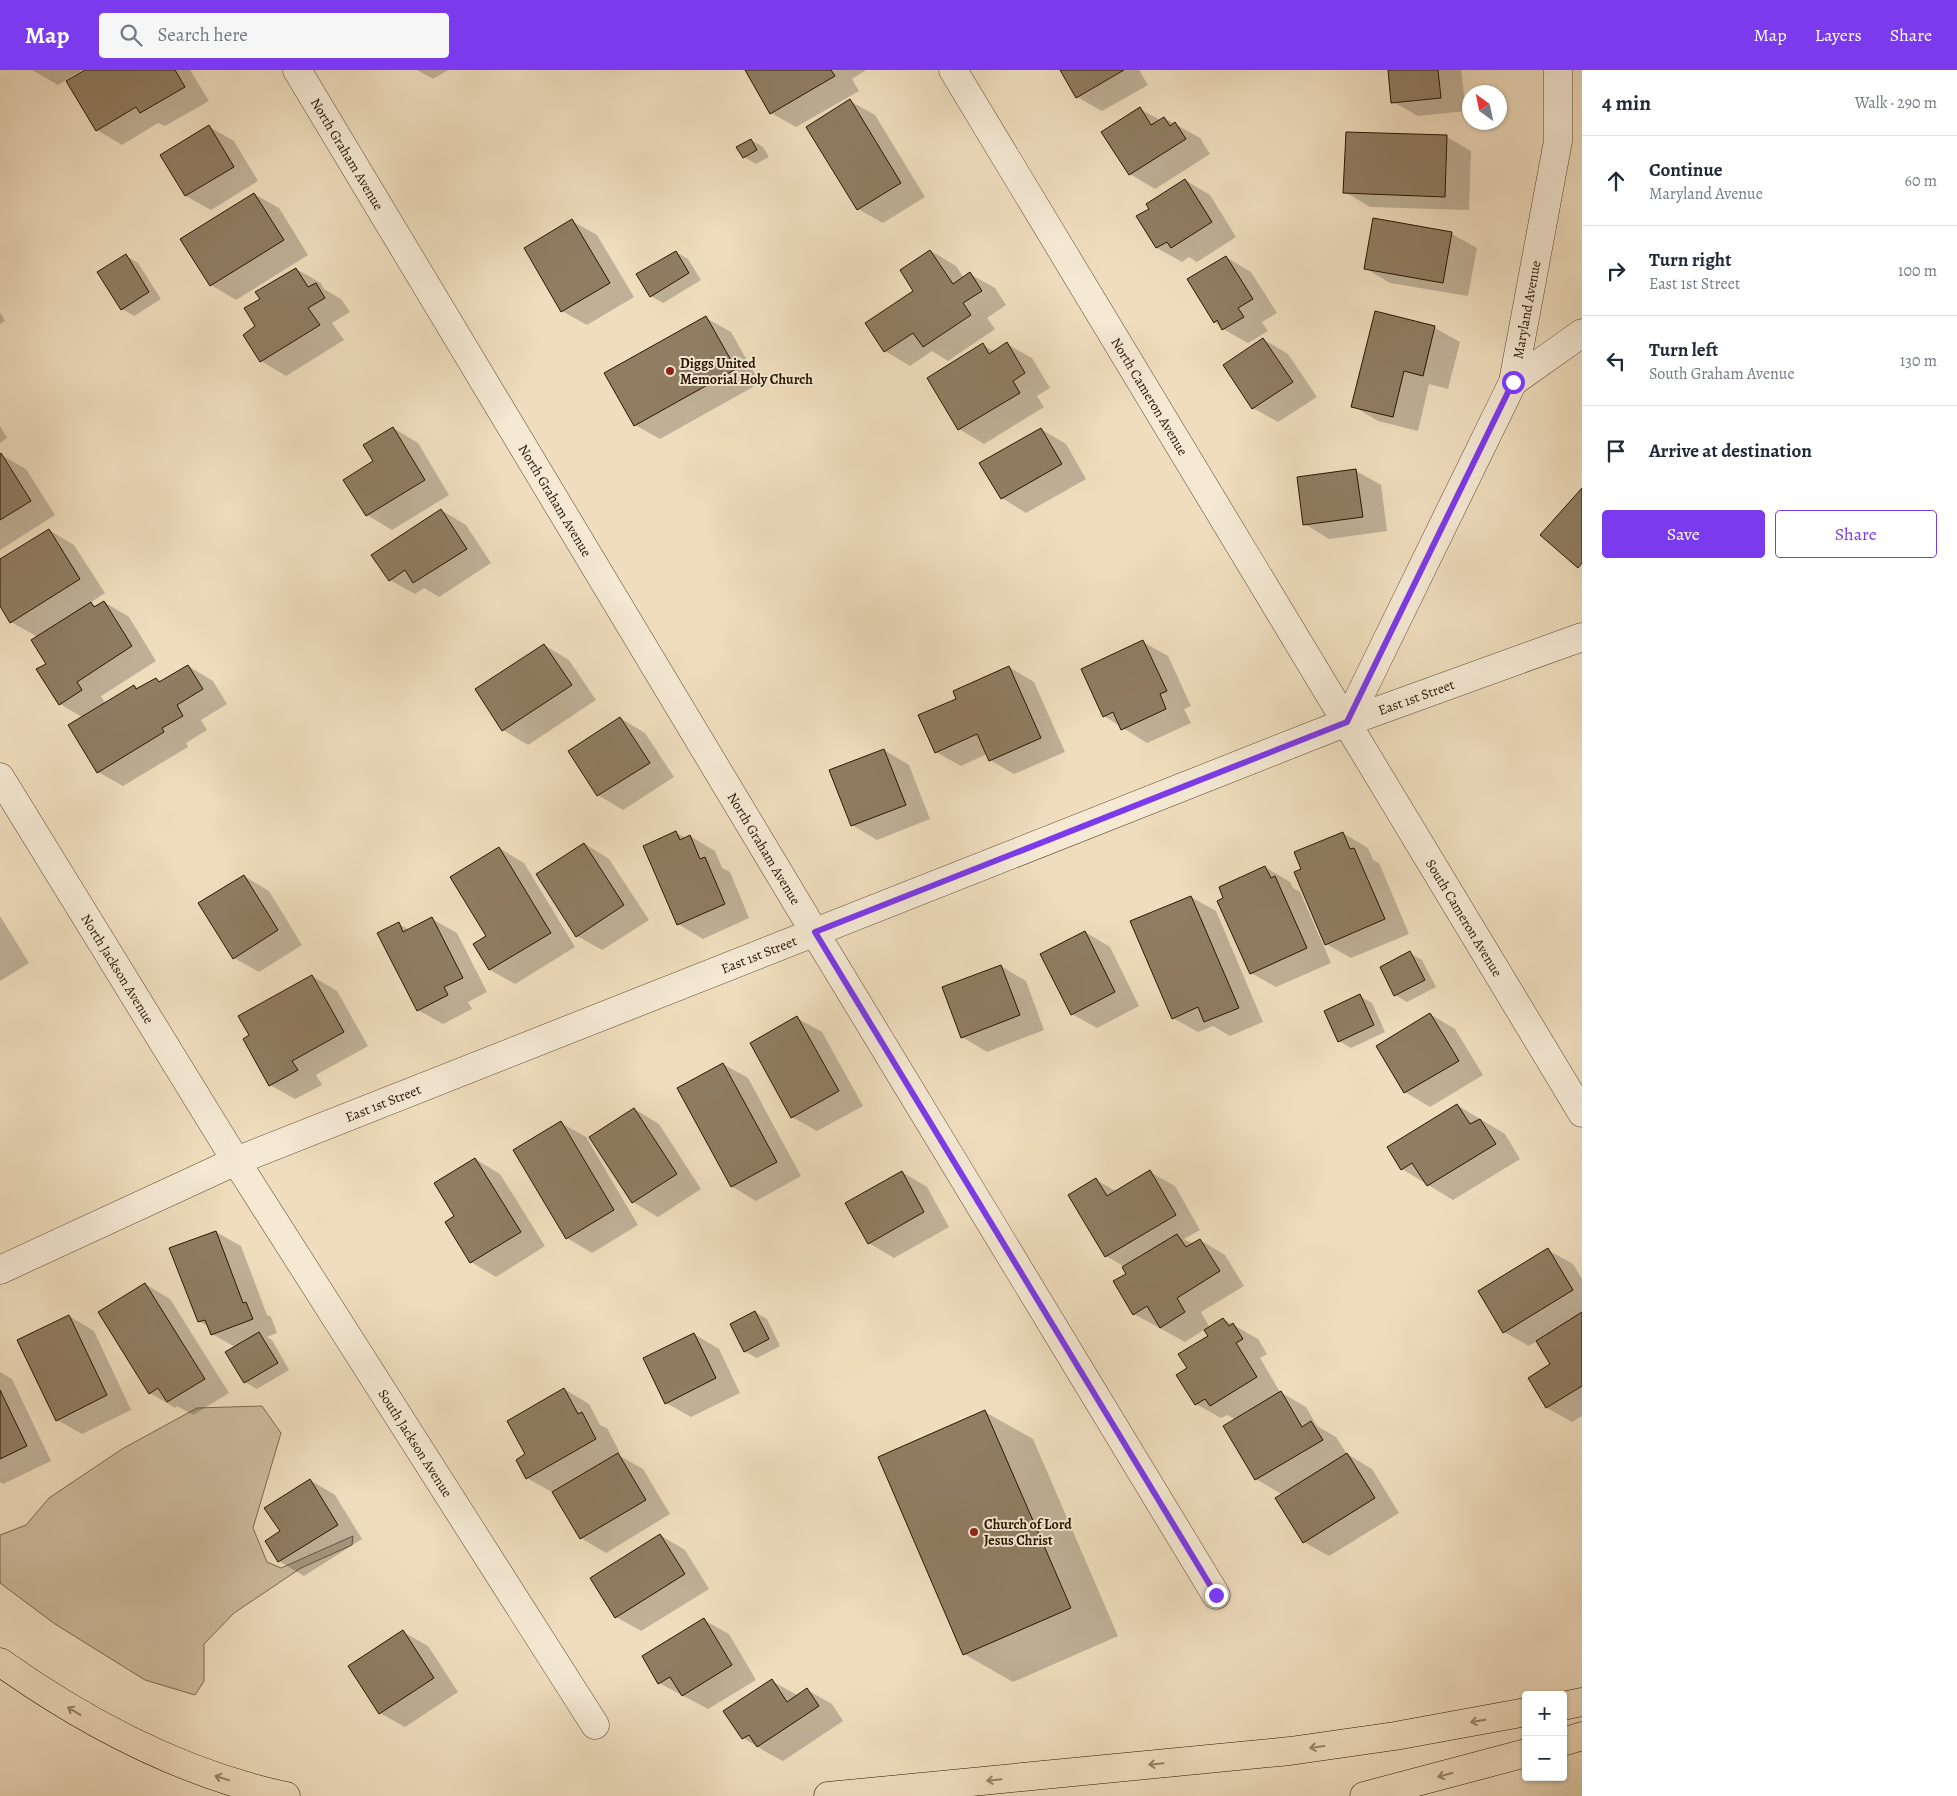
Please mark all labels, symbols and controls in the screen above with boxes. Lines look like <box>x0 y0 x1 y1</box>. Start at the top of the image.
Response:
search box <box>99 13 449 58</box>
text: Map <box>25 19 69 51</box>
icon: search <box>117 21 145 49</box>
text: Search here <box>157 22 248 48</box>
text: Map <box>1754 23 1787 47</box>
text: Layers <box>1815 23 1862 47</box>
text: Share <box>1890 23 1932 47</box>
north arrow <box>1462 85 1507 130</box>
text: 4 min <box>1602 89 1651 117</box>
text: Walk · 290 m <box>1855 92 1937 114</box>
street label: North Graham Avenue <box>306 94 388 214</box>
text: Continue <box>1649 157 1723 183</box>
icon: ahead <box>1602 167 1630 195</box>
text: 60 m <box>1905 170 1937 192</box>
text: Maryland Avenue <box>1649 183 1763 205</box>
text: Turn right <box>1649 247 1731 273</box>
icon: right <box>1602 257 1630 285</box>
street label: Maryland Avenue <box>1509 259 1546 360</box>
text: 100 m <box>1898 260 1937 282</box>
text: East 1st Street <box>1649 273 1740 295</box>
street label: North Cameron Avenue <box>1106 334 1192 459</box>
text: Turn left <box>1649 337 1718 363</box>
icon: left <box>1602 347 1630 375</box>
text: 130 m <box>1900 350 1937 372</box>
place label: Diggs United Memorial Holy Church <box>680 354 813 389</box>
text: South Graham Avenue <box>1649 363 1795 385</box>
marker: Diggs United Memorial Holy Church <box>664 365 676 377</box>
route start <box>1502 371 1525 394</box>
icon: arrive <box>1602 437 1630 465</box>
text: Arrive at destination <box>1649 438 1812 464</box>
street label: North Graham Avenue <box>514 441 596 560</box>
button: Save <box>1602 510 1765 558</box>
button: Share <box>1775 510 1937 558</box>
street label: East 1st Street <box>1375 675 1457 720</box>
street label: North Graham Avenue <box>723 789 805 909</box>
street label: South Cameron Avenue <box>1421 856 1507 980</box>
street label: North Jackson Avenue <box>76 911 158 1027</box>
street label: East 1st Street <box>718 931 800 978</box>
street label: East 1st Street <box>343 1080 424 1127</box>
street label: South Jackson Avenue <box>373 1385 457 1501</box>
place label: Church of Lord Jesus Christ <box>984 1515 1072 1550</box>
marker: Church of Lord Jesus Christ <box>968 1526 980 1538</box>
route end <box>1205 1584 1228 1607</box>
map controls <box>1522 1691 1567 1781</box>
button: + <box>1522 1691 1567 1736</box>
one-way arrow <box>68 1706 82 1716</box>
one-way arrow <box>1470 1716 1486 1726</box>
button: − <box>1522 1736 1567 1781</box>
one-way arrow <box>1310 1742 1326 1752</box>
one-way arrow <box>1148 1759 1164 1769</box>
one-way arrow <box>1437 1771 1453 1780</box>
one-way arrow <box>215 1772 231 1782</box>
one-way arrow <box>986 1775 1002 1785</box>

